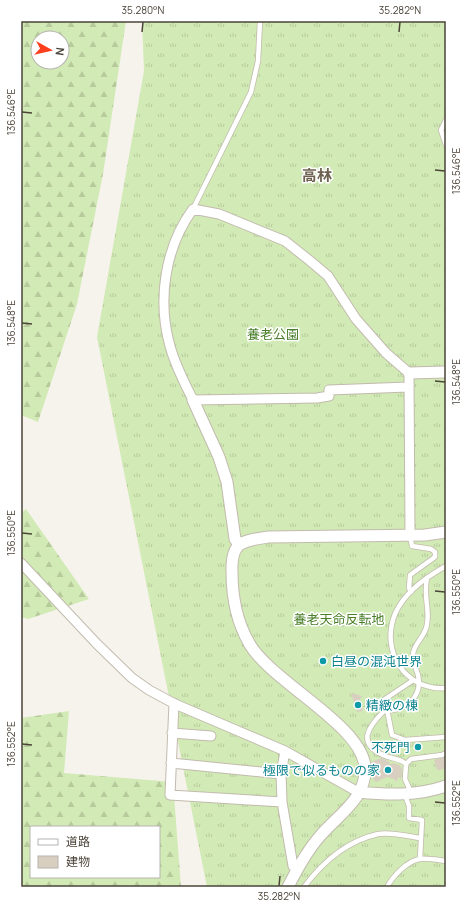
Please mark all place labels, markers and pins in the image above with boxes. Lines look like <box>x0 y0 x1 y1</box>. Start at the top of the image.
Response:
place label: 白昼の混沌世界 <box>331 652 422 670</box>
marker: 白昼の混沌世界 <box>318 656 328 666</box>
place label: 精緻の棟 <box>366 696 418 714</box>
marker: 精緻の棟 <box>353 700 363 710</box>
place label: 不死門 <box>371 738 410 756</box>
marker: 不死門 <box>413 742 423 752</box>
place label: 極限で似るものの家 <box>263 761 380 779</box>
marker: 極限で似るものの家 <box>383 765 393 775</box>

